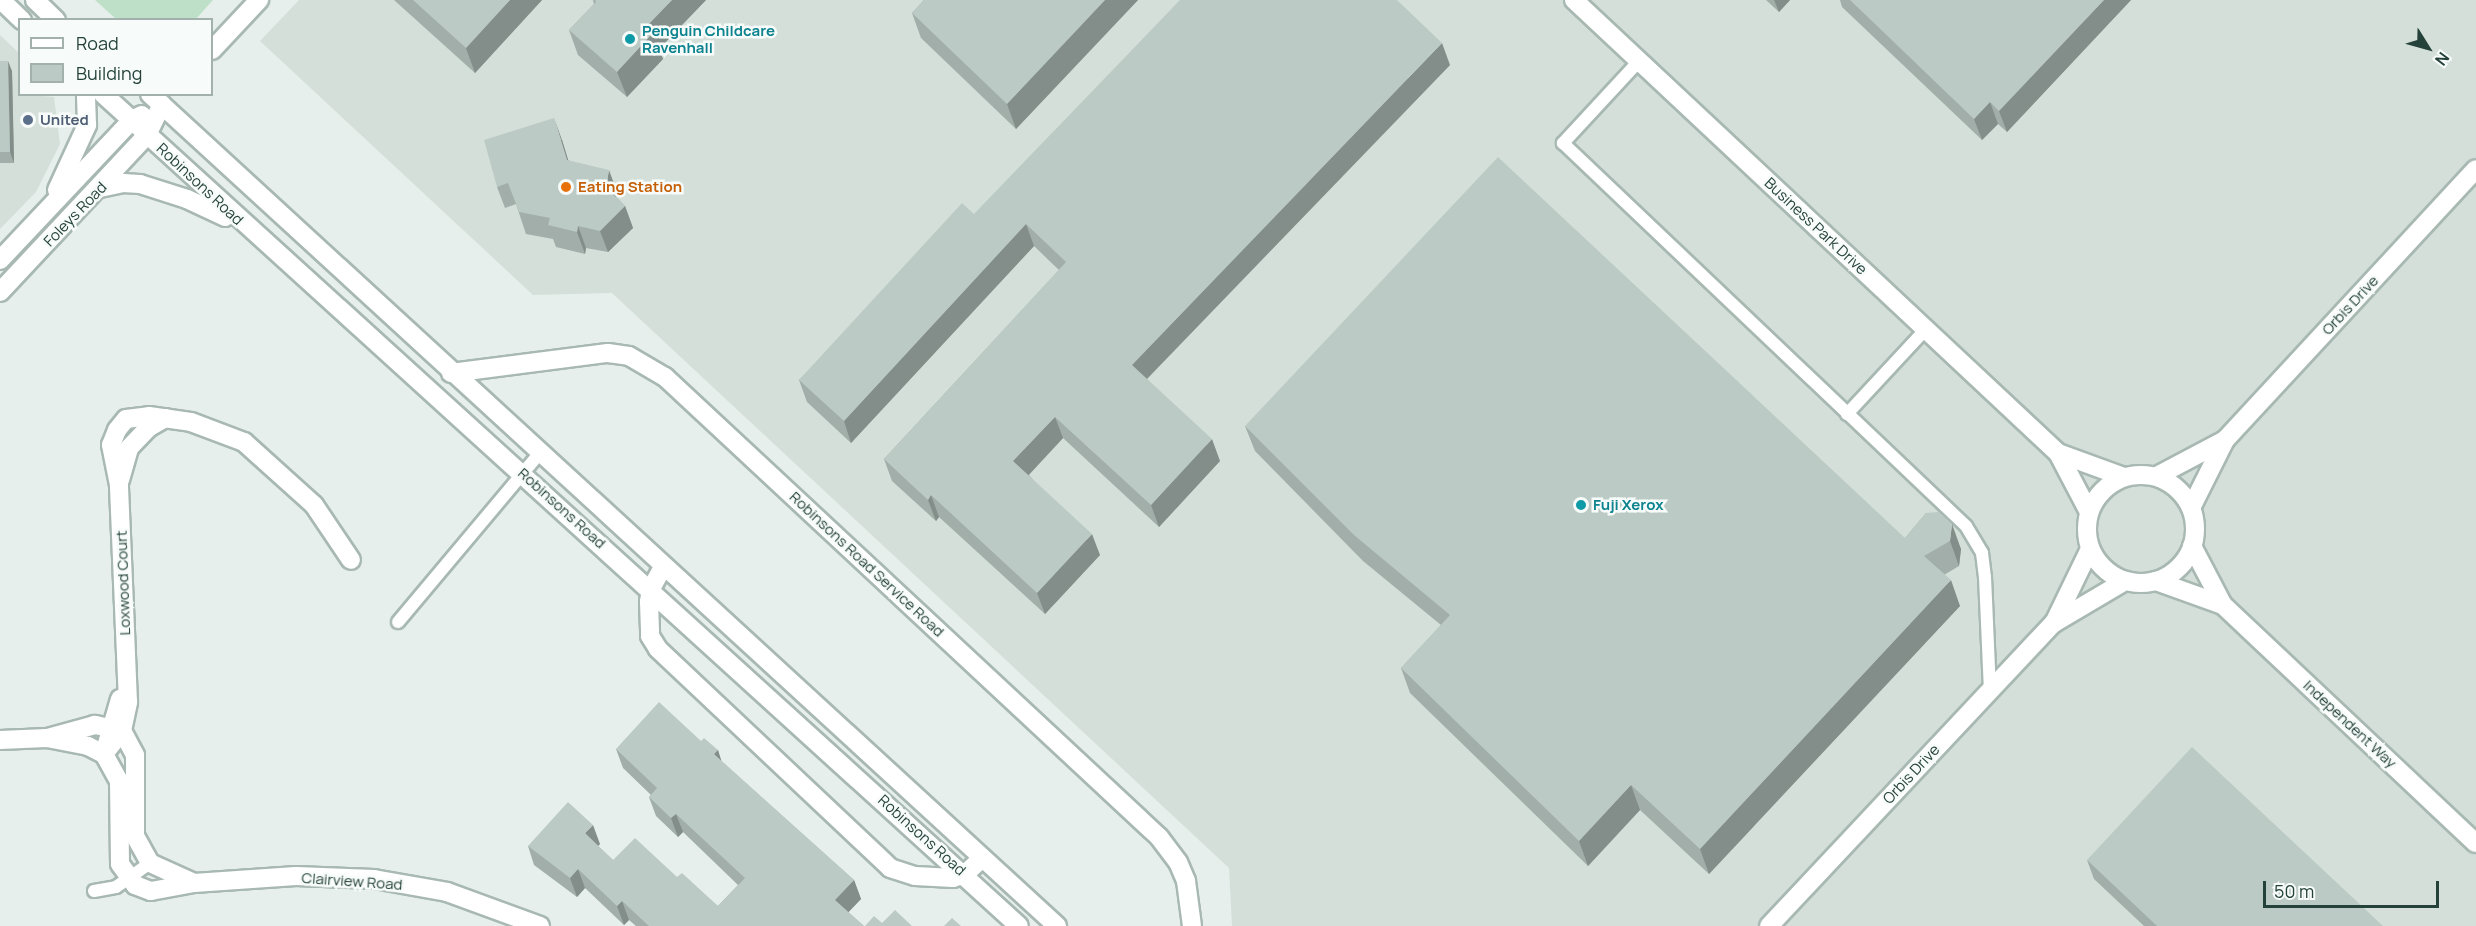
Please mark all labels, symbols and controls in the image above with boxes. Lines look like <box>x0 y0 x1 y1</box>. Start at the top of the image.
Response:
legend <box>18 18 213 96</box>
north arrow <box>2398 18 2458 78</box>
place label: Penguin Childcare Ravenhall <box>642 21 775 56</box>
text: Road <box>76 31 119 55</box>
marker: Penguin Childcare Ravenhall <box>623 32 637 46</box>
text: N <box>2430 48 2455 70</box>
text: Building <box>76 61 142 85</box>
place label: United <box>40 111 89 129</box>
marker: United <box>21 113 35 127</box>
street label: Robinsons Road <box>153 139 247 229</box>
street label: Business Park Drive <box>1761 174 1871 278</box>
street label: Foleys Road <box>40 178 110 250</box>
place label: Eating Station <box>578 178 682 196</box>
marker: Eating Station <box>559 180 573 194</box>
street label: Orbis Drive <box>2318 272 2382 338</box>
street label: Robinsons Road <box>514 464 610 552</box>
street label: Robinsons Road Service Road <box>786 488 948 640</box>
place label: Fuji Xerox <box>1593 496 1663 514</box>
marker: Fuji Xerox <box>1574 498 1588 512</box>
street label: Loxwood Court <box>112 530 134 636</box>
street label: Independent Way <box>2300 676 2400 772</box>
street label: Orbis Drive <box>1879 741 1943 807</box>
street label: Robinsons Road <box>874 791 970 879</box>
street label: Clairview Road <box>301 868 403 894</box>
scale bar <box>2266 869 2442 907</box>
text: 50 m <box>2274 879 2314 903</box>

